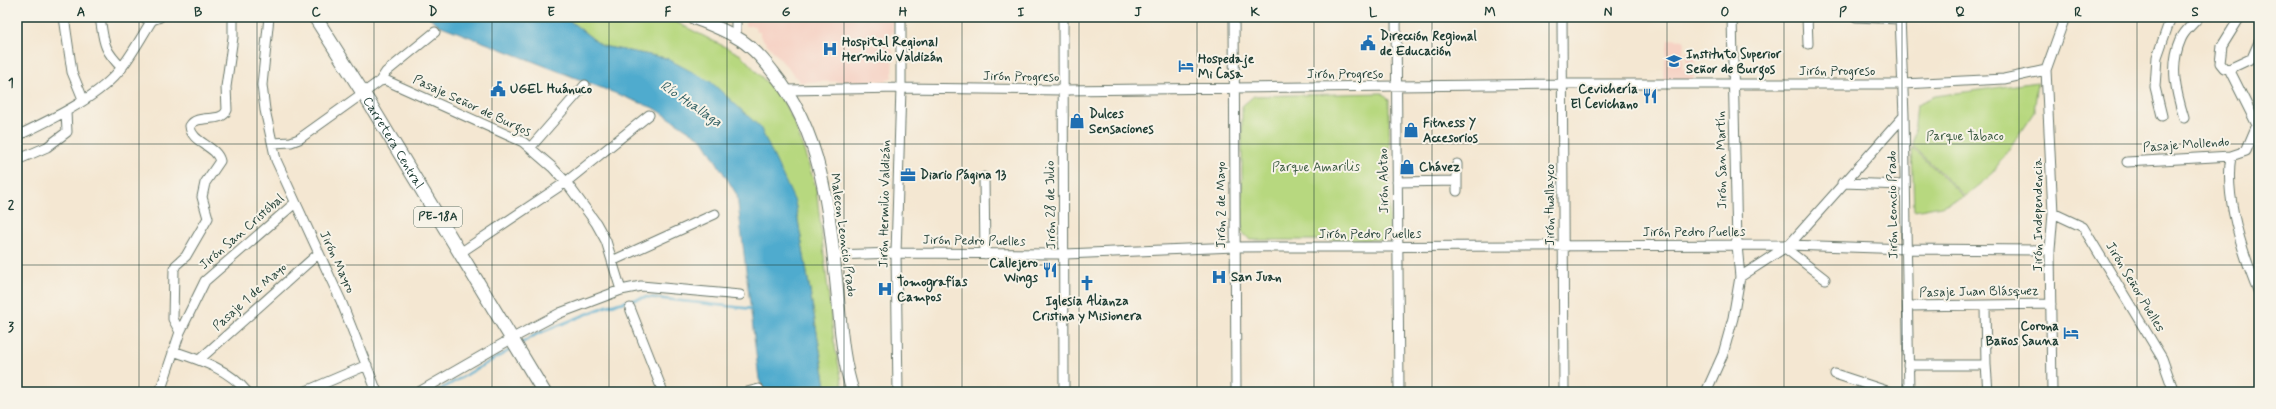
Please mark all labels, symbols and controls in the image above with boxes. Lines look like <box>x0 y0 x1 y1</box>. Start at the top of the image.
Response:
text: A <box>77 4 85 21</box>
text: B <box>194 4 203 21</box>
text: C <box>311 4 321 21</box>
text: D <box>429 4 438 21</box>
text: E <box>547 4 555 21</box>
text: F <box>665 4 672 21</box>
text: G <box>782 4 791 21</box>
text: H <box>899 4 908 21</box>
text: I <box>1018 4 1025 21</box>
text: J <box>1134 4 1142 21</box>
text: K <box>1250 4 1260 21</box>
text: L <box>1369 4 1378 21</box>
text: M <box>1484 4 1496 21</box>
text: N <box>1604 4 1613 21</box>
text: O <box>1721 4 1730 21</box>
text: P <box>1839 4 1847 21</box>
text: Q <box>1955 4 1965 21</box>
text: R <box>2074 4 2082 21</box>
text: S <box>2191 4 2199 21</box>
place label: Dirección Regional de Educación <box>1380 28 1478 60</box>
place label: Hospital Regional Hermilio Valdizán <box>842 34 943 66</box>
public building icon: Dirección Regional de Educación <box>1359 34 1377 52</box>
hospital icon: Hospital Regional Hermilio Valdizán <box>821 40 839 58</box>
place label: Instituto Superior Señor de Burgos <box>1686 46 1782 81</box>
place label: Hospedaje Mi Casa <box>1198 51 1255 83</box>
school or university icon: Instituto Superior Señor de Burgos <box>1665 52 1683 70</box>
hotel icon: Hospedaje Mi Casa <box>1177 57 1195 75</box>
street label: Jirón Progreso <box>1799 63 1875 80</box>
street label: Jirón Progreso <box>1307 66 1383 83</box>
street label: Jirón Progreso <box>983 68 1059 86</box>
street label: Pasaje Señor de Burgos <box>409 71 534 143</box>
text: 1 <box>8 75 14 92</box>
water label: Río Huallaga <box>656 77 725 132</box>
public building icon: UGEL Huánuco <box>489 80 507 98</box>
place label: UGEL Huánuco <box>510 81 593 98</box>
place label: Cevichería El Cevichano <box>1571 81 1639 113</box>
restaurant icon: Cevichería El Cevichano <box>1641 87 1659 105</box>
street label: Carretera Central <box>359 93 428 192</box>
place label: Dulces Sensaciones <box>1089 106 1154 138</box>
street label: Jirón San Martín <box>1713 111 1731 209</box>
shop icon: Dulces Sensaciones <box>1068 112 1086 130</box>
place label: Fitness Y Accesorios <box>1423 115 1478 147</box>
shop icon: Fitness Y Accesorios <box>1402 121 1420 139</box>
park label: Parque Tabaco <box>1926 128 2004 145</box>
street label: Pasaje Mollendo <box>2142 134 2230 156</box>
street label: Jirón Hermilio Valdizán <box>875 140 895 268</box>
street label: Jirón Abtao <box>1375 148 1393 214</box>
street label: Jirón Leoncio Prado <box>1884 151 1902 259</box>
shop icon: Chávez <box>1398 158 1416 176</box>
street label: Jirón Independencia <box>2030 158 2047 272</box>
park label: Parque Amarilis <box>1272 159 1360 176</box>
place label: Chávez <box>1419 159 1460 176</box>
street label: Jirón 28 de Julio <box>1042 160 1060 250</box>
street label: Jirón 2 de Mayo <box>1213 162 1230 248</box>
street label: Jirón Huallayco <box>1542 164 1559 246</box>
office icon: Diario Página 13 <box>899 166 917 184</box>
place label: Diario Página 13 <box>920 167 1007 185</box>
street label: Malecon Leoncio Prado <box>826 172 860 298</box>
street label: Jirón San Cristóbal <box>196 190 288 274</box>
text: 2 <box>8 197 15 214</box>
road number: PE-18A <box>414 207 462 227</box>
street label: Jirón Pedro Puelles <box>1643 224 1746 241</box>
street label: Jirón Pedro Puelles <box>1319 226 1422 243</box>
street label: Jirón Mayro <box>315 228 359 296</box>
street label: Jirón Pedro Puelles <box>922 232 1026 250</box>
street label: Jirón Señor Puelles <box>2101 239 2169 335</box>
place label: Callejero Wings <box>989 255 1039 289</box>
street label: Pasaje 1 de Mayo <box>209 259 291 335</box>
restaurant icon: Callejero Wings <box>1041 261 1059 279</box>
hospital icon: San Juan <box>1210 268 1228 286</box>
place label: San Juan <box>1231 269 1282 286</box>
place label: Tomografías Campos <box>897 274 968 306</box>
church icon: Iglesia Alianza Cristina y Misionera <box>1078 274 1096 292</box>
hospital icon: Tomografías Campos <box>876 280 894 298</box>
street label: Pasaje Juan Blásquez <box>1919 282 2039 302</box>
place label: Iglesia Alianza Cristina y Misionera <box>1032 293 1142 325</box>
place label: Corona Baños Sauna <box>1986 318 2059 350</box>
text: 3 <box>8 319 14 336</box>
hotel icon: Corona Baños Sauna <box>2062 324 2080 342</box>

